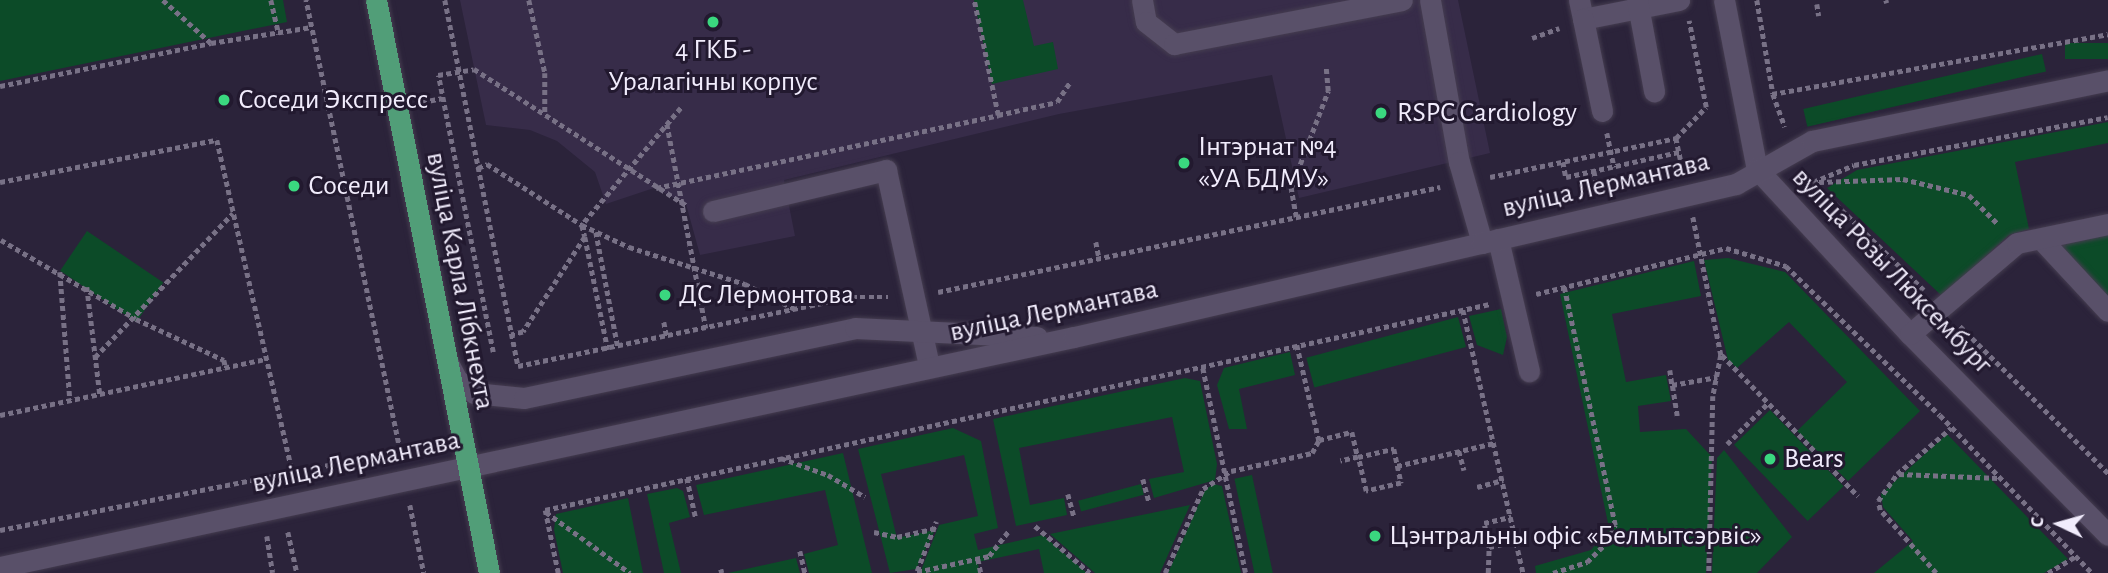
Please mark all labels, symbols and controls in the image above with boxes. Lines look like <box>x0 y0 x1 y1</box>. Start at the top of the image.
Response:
marker: 4 ГКБ - Уралагічны корпус <box>705 14 721 30</box>
place label: 4 ГКБ - Уралагічны корпус <box>608 33 818 99</box>
place label: Соседи Экспресс <box>238 83 428 117</box>
marker: Соседи Экспресс <box>216 92 232 108</box>
place label: RSPC Cardiology <box>1397 96 1577 130</box>
marker: RSPC Cardiology <box>1371 103 1391 123</box>
place label: Інтэрнат №4 «УА БДМУ» <box>1198 130 1337 196</box>
street label: вуліца Лермантава <box>1499 145 1713 225</box>
street label: вуліца Карла Лібкнехта <box>419 149 501 413</box>
marker: Інтэрнат №4 «УА БДМУ» <box>1176 155 1192 171</box>
street label: вуліца Розы Люксембург <box>1785 161 1999 381</box>
place label: Соседи <box>308 169 390 203</box>
marker: Соседи <box>286 178 302 194</box>
street label: вуліца Лермантава <box>947 273 1161 349</box>
place label: ДС Лермонтова <box>679 278 854 312</box>
marker: ДС Лермонтова <box>657 287 673 303</box>
street label: вуліца Лермантава <box>249 424 463 500</box>
place label: Bears <box>1784 442 1844 476</box>
marker: Bears <box>1762 451 1778 467</box>
north arrow <box>2024 489 2094 559</box>
text: С <box>2028 516 2048 528</box>
place label: Цэнтральны офiс «Белмытсэрвіс» <box>1389 519 1762 553</box>
marker: Цэнтральны офiс «Белмытсэрвіс» <box>1367 528 1383 544</box>

